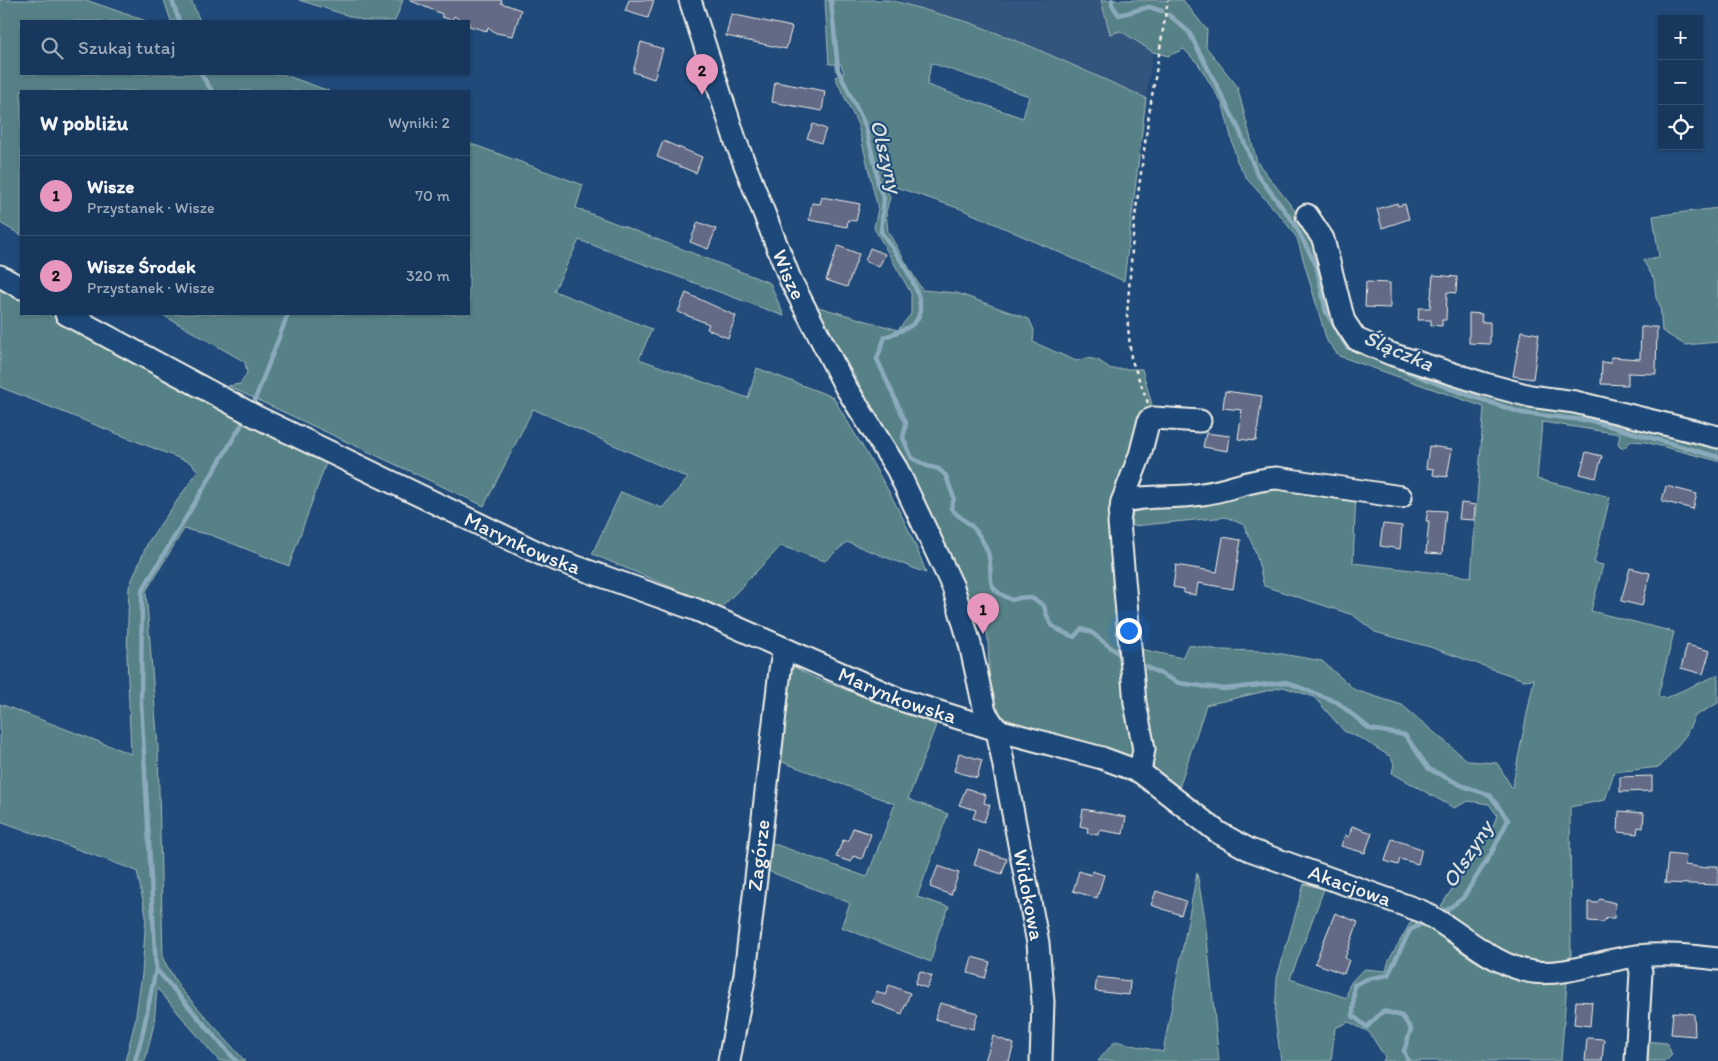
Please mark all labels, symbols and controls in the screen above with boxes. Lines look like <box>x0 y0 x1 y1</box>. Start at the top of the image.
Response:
map controls <box>1658 15 1703 150</box>
button: + <box>1658 15 1703 60</box>
search box <box>20 20 470 75</box>
icon: search <box>38 34 66 62</box>
text: Szukaj tutaj <box>78 36 175 59</box>
pin: 2 <box>686 54 718 95</box>
button: − <box>1658 60 1703 105</box>
button: locate <box>1658 105 1703 150</box>
text: W pobliżu <box>40 110 128 135</box>
text: Wyniki: 2 <box>388 113 450 132</box>
water label: Olszyny <box>864 117 909 198</box>
text: Wisze <box>87 175 134 198</box>
text: 1 <box>52 186 60 205</box>
text: 70 m <box>415 186 450 205</box>
text: Przystanek · Wisze <box>87 198 215 217</box>
street label: Wisze <box>768 246 811 304</box>
text: Wisze Środek <box>87 255 196 278</box>
text: 2 <box>52 266 60 285</box>
text: 320 m <box>406 266 450 285</box>
text: Przystanek · Wisze <box>87 278 215 297</box>
water label: Ślączka <box>1360 324 1438 377</box>
street label: Marynkowska <box>460 506 584 579</box>
pin: 1 <box>967 593 999 634</box>
your location <box>1116 618 1142 644</box>
street label: Marynkowska <box>835 661 960 729</box>
water label: Olszyny <box>1436 813 1500 893</box>
street label: Zagórze <box>742 818 775 892</box>
street label: Widokowa <box>1008 847 1050 942</box>
street label: Akacjowa <box>1305 859 1395 911</box>

